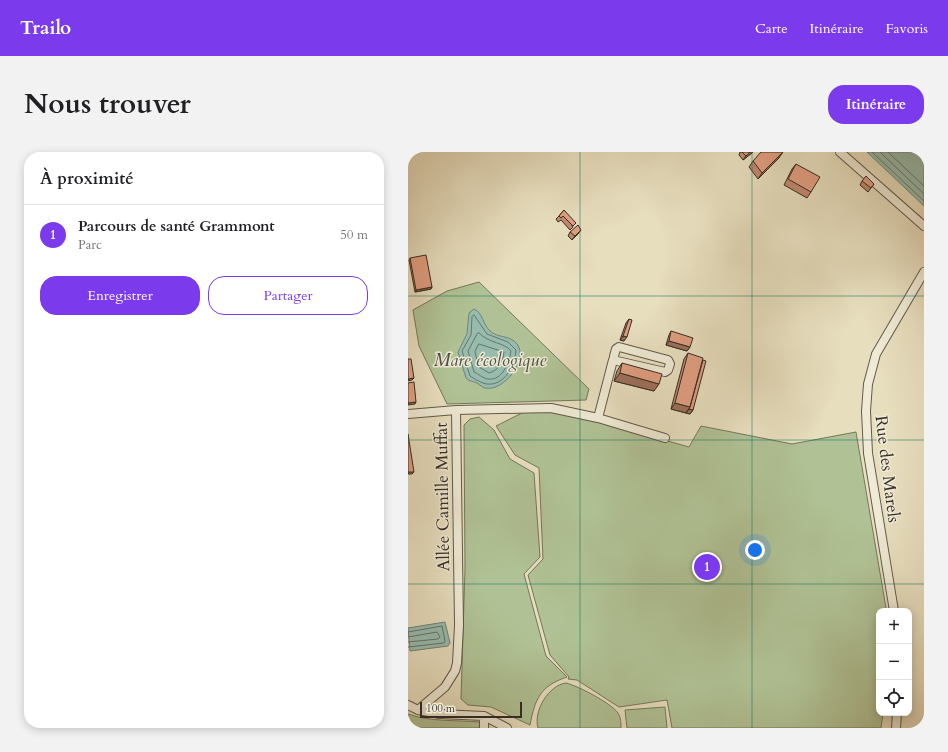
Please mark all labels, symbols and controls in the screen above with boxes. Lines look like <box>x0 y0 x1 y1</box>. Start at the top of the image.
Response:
text: Trailo <box>20 15 71 41</box>
text: Carte <box>755 19 788 38</box>
text: Itinéraire <box>810 19 864 38</box>
text: Favoris <box>886 19 928 38</box>
text: Nous trouver <box>24 85 191 123</box>
button: Itinéraire <box>828 85 924 124</box>
text: À proximité <box>40 167 134 190</box>
text: Parcours de santé Grammont <box>78 216 274 236</box>
text: 1 <box>50 226 56 244</box>
text: 50 m <box>340 226 368 244</box>
text: Parc <box>78 236 102 254</box>
button: Enregistrer <box>40 276 200 315</box>
button: Partager <box>208 276 368 315</box>
water label: Mare écologique <box>434 348 547 373</box>
street label: Rue des Marels <box>870 414 906 524</box>
street label: Allée Camille Muffat <box>430 421 455 572</box>
your location <box>745 540 765 560</box>
pin: 1 <box>694 552 720 582</box>
map controls <box>876 608 912 716</box>
button: + <box>876 608 912 644</box>
button: − <box>876 644 912 680</box>
button: locate <box>876 680 912 716</box>
scale bar <box>420 700 522 719</box>
text: 100 m <box>426 701 455 716</box>

